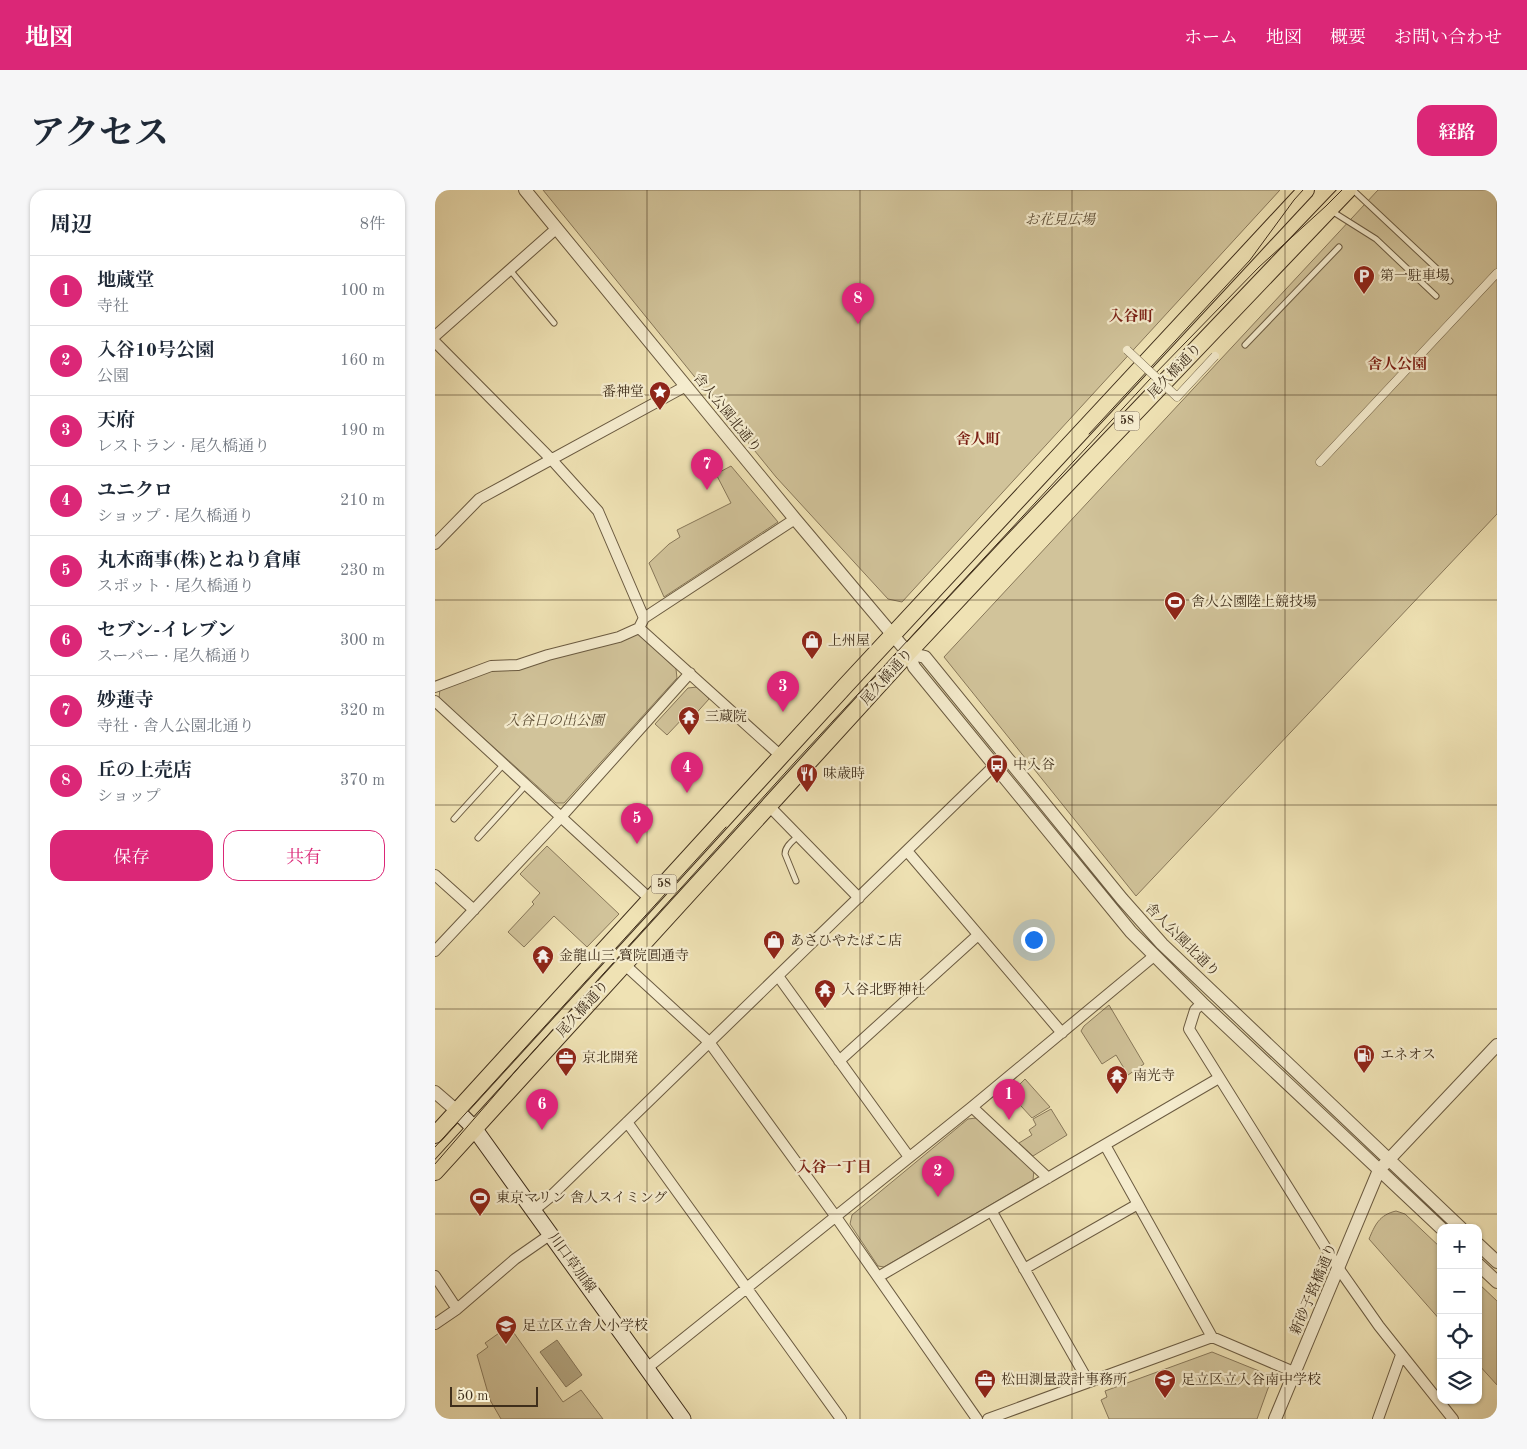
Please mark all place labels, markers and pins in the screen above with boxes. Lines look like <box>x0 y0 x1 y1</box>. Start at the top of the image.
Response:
parking icon: 第一駐車場 <box>1352 264 1376 295</box>
place label: 第一駐車場 <box>1380 268 1450 283</box>
pin: 8 <box>842 283 874 324</box>
place icon: 番神堂 <box>648 380 672 411</box>
place label: 番神堂 <box>602 384 644 399</box>
pin: 7 <box>691 449 723 490</box>
sports icon: 舎人公園陸上競技場 <box>1163 590 1187 621</box>
place label: 舎人公園陸上競技場 <box>1191 594 1317 609</box>
shop icon: 上州屋 <box>800 629 824 660</box>
place label: 上州屋 <box>828 633 870 648</box>
pin: 3 <box>767 671 799 712</box>
temple icon: 三蔵院 <box>677 705 701 736</box>
place label: 三蔵院 <box>705 709 747 724</box>
pin: 4 <box>671 752 703 793</box>
bus stop icon: 中入谷 <box>985 753 1009 784</box>
place label: 中入谷 <box>1013 757 1055 772</box>
restaurant icon: 味歳時 <box>795 762 819 793</box>
place label: 味歳時 <box>823 766 865 781</box>
pin: 5 <box>621 803 653 844</box>
shop icon: あさひやたばこ店 <box>762 929 786 960</box>
place label: あさひやたばこ店 <box>790 933 902 948</box>
temple icon: 金龍山三 寳院圓通寺 <box>531 944 555 975</box>
place label: 金龍山三 寳院圓通寺 <box>559 948 689 963</box>
temple icon: 入谷北野神社 <box>813 978 837 1009</box>
place label: 入谷北野神社 <box>841 982 925 997</box>
fuel station icon: エネオス <box>1352 1043 1376 1074</box>
office icon: 京北開発 <box>554 1046 578 1077</box>
place label: エネオス <box>1380 1047 1436 1062</box>
place label: 京北開発 <box>582 1050 638 1065</box>
temple icon: 南光寺 <box>1105 1064 1129 1095</box>
place label: 南光寺 <box>1133 1068 1175 1083</box>
pin: 1 <box>993 1079 1025 1120</box>
pin: 6 <box>526 1089 558 1130</box>
pin: 2 <box>922 1156 954 1197</box>
sports icon: 東京マリン 舎人スイミング <box>468 1186 492 1217</box>
place label: 東京マリン 舎人スイミング <box>496 1190 667 1205</box>
school or university icon: 足立区立舎人小学校 <box>494 1314 518 1345</box>
place label: 足立区立舎人小学校 <box>522 1318 648 1333</box>
office icon: 松田測量設計事務所 <box>973 1368 997 1399</box>
school or university icon: 足立区立入谷南中学校 <box>1153 1368 1177 1399</box>
place label: 松田測量設計事務所 <box>1001 1372 1127 1387</box>
place label: 足立区立入谷南中学校 <box>1181 1372 1321 1387</box>

